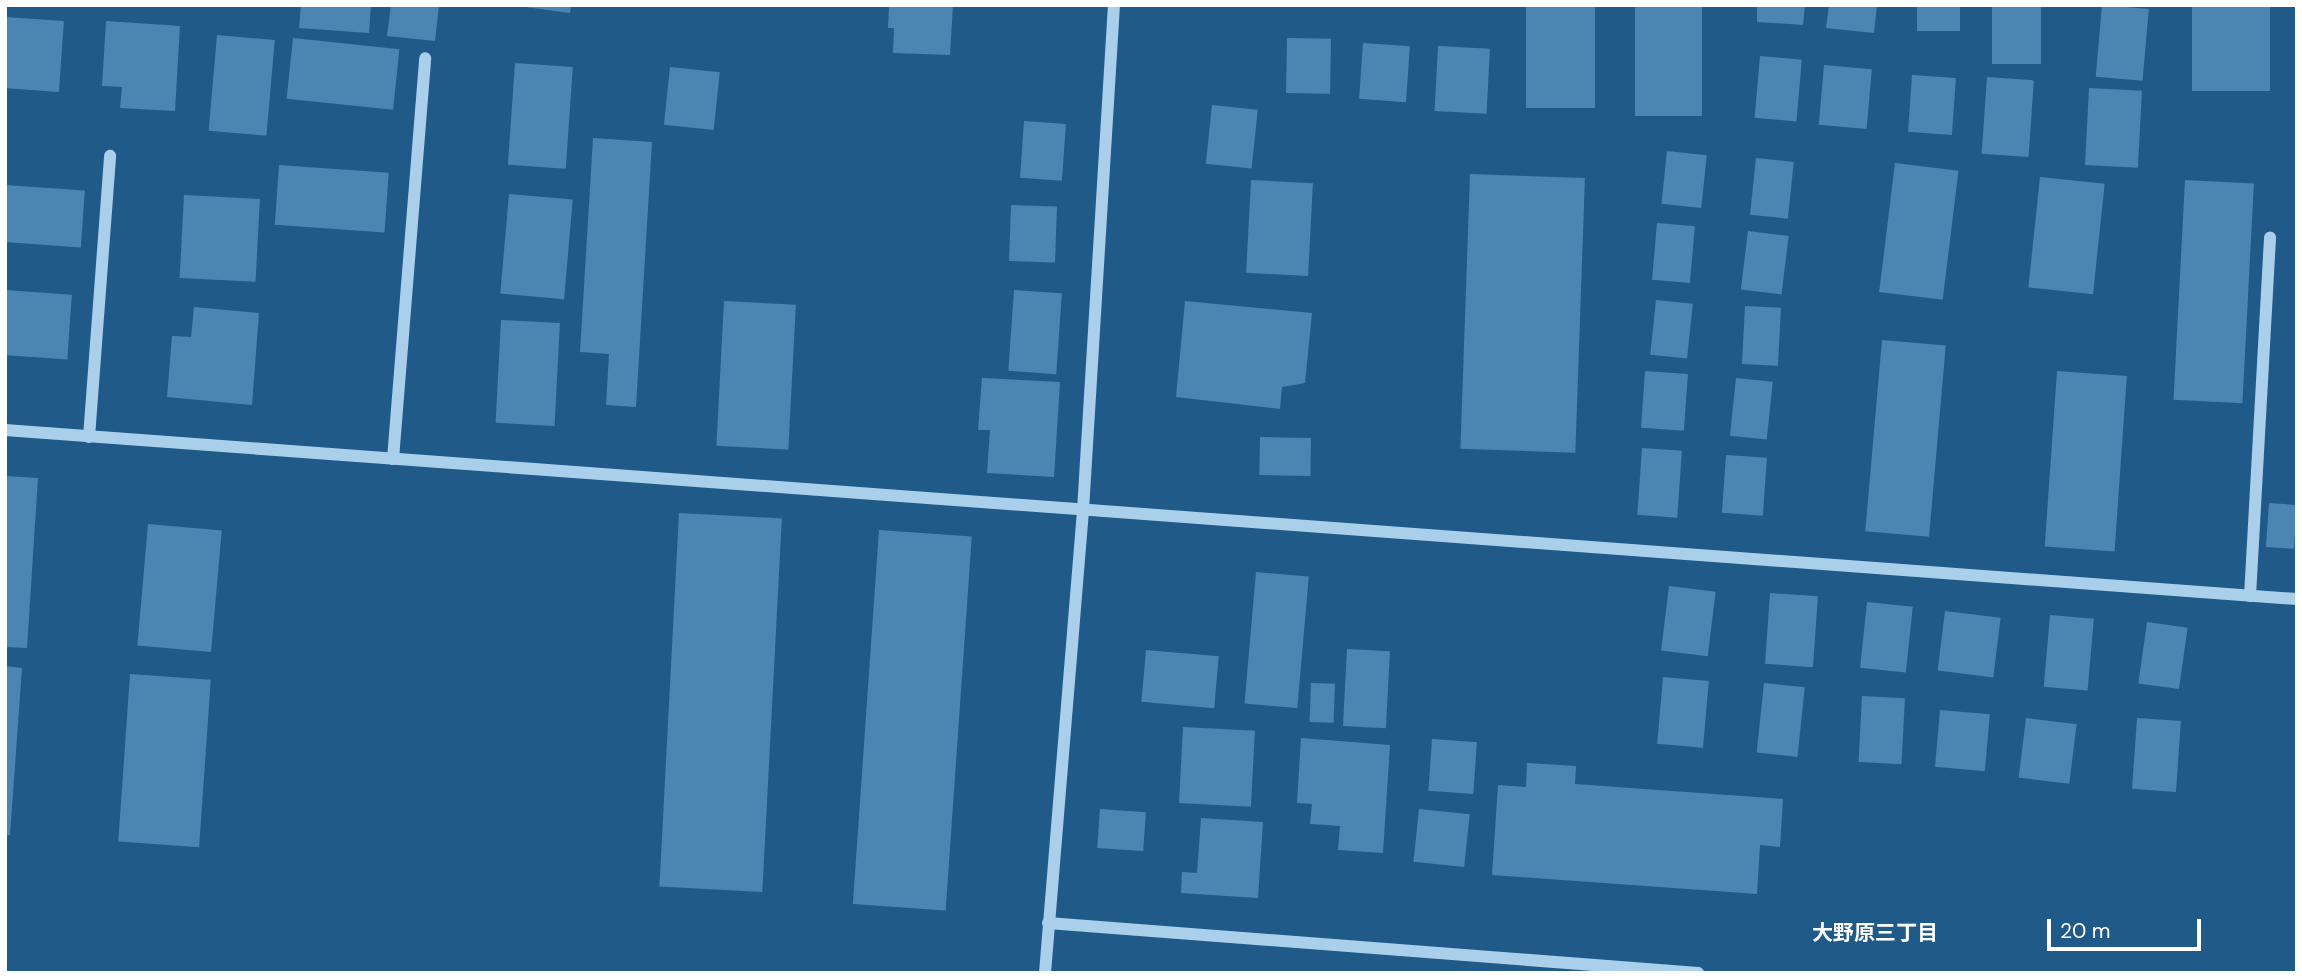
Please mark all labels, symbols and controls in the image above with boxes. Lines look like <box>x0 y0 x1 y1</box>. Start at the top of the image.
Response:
scale bar <box>2050 904 2204 948</box>
text: 20 m <box>2060 917 2111 945</box>
district label: 大野原三丁目 <box>1812 920 1938 946</box>

